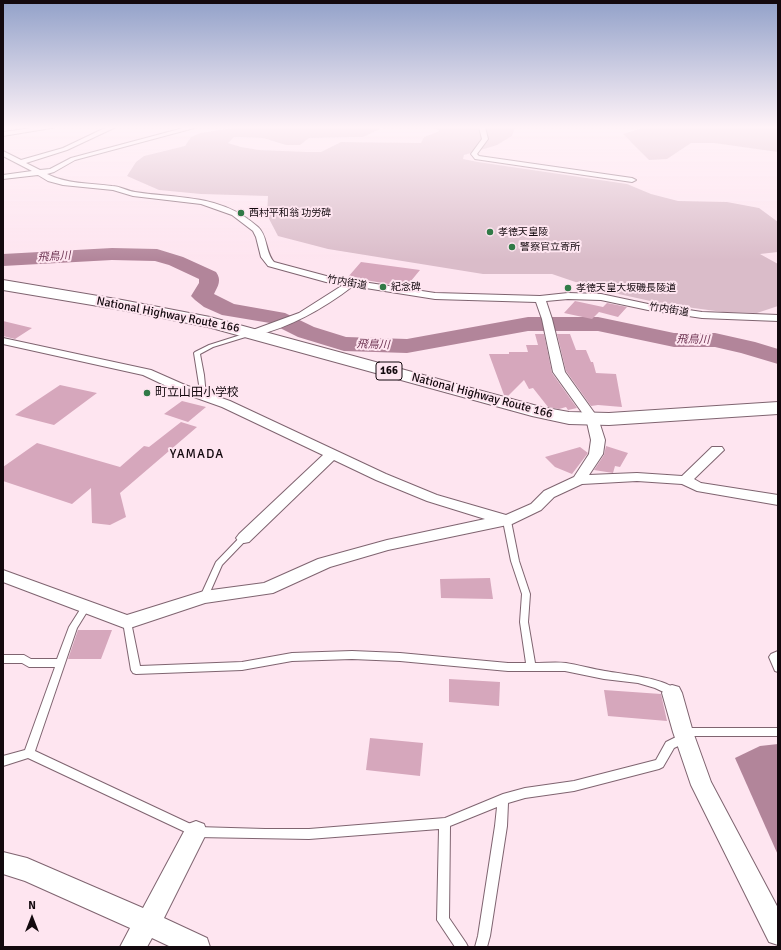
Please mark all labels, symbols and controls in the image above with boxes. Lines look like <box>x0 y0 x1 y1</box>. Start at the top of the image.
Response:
place label: 西村平和翁 功労碑 <box>249 207 331 219</box>
marker: 西村平和翁 功労碑 <box>236 208 246 218</box>
place label: 孝徳天皇陵 <box>498 226 548 238</box>
marker: 孝徳天皇陵 <box>485 227 495 237</box>
place label: 警察官立寄所 <box>520 241 580 253</box>
marker: 警察官立寄所 <box>507 242 517 252</box>
water label: 飛鳥川 <box>37 250 71 264</box>
street label: 竹内街道 <box>326 274 368 292</box>
place label: 紀念碑 <box>391 281 421 293</box>
marker: 紀念碑 <box>378 282 388 292</box>
place label: 孝徳天皇大坂磯長陵道 <box>576 282 676 294</box>
marker: 孝徳天皇大坂磯長陵道 <box>563 283 573 293</box>
street label: National Highway Route 166 <box>95 294 241 336</box>
street label: 竹内街道 <box>648 301 690 319</box>
water label: 飛鳥川 <box>676 333 710 347</box>
water label: 飛鳥川 <box>356 338 390 352</box>
road number: 166 <box>376 362 402 380</box>
street label: National Highway Route 166 <box>410 370 554 422</box>
place label: 町立山田小学校 <box>155 386 239 400</box>
marker: 町立山田小学校 <box>142 388 152 398</box>
district label: YAMADA <box>170 447 224 463</box>
north arrow <box>12 898 52 938</box>
text: N <box>28 899 36 912</box>

